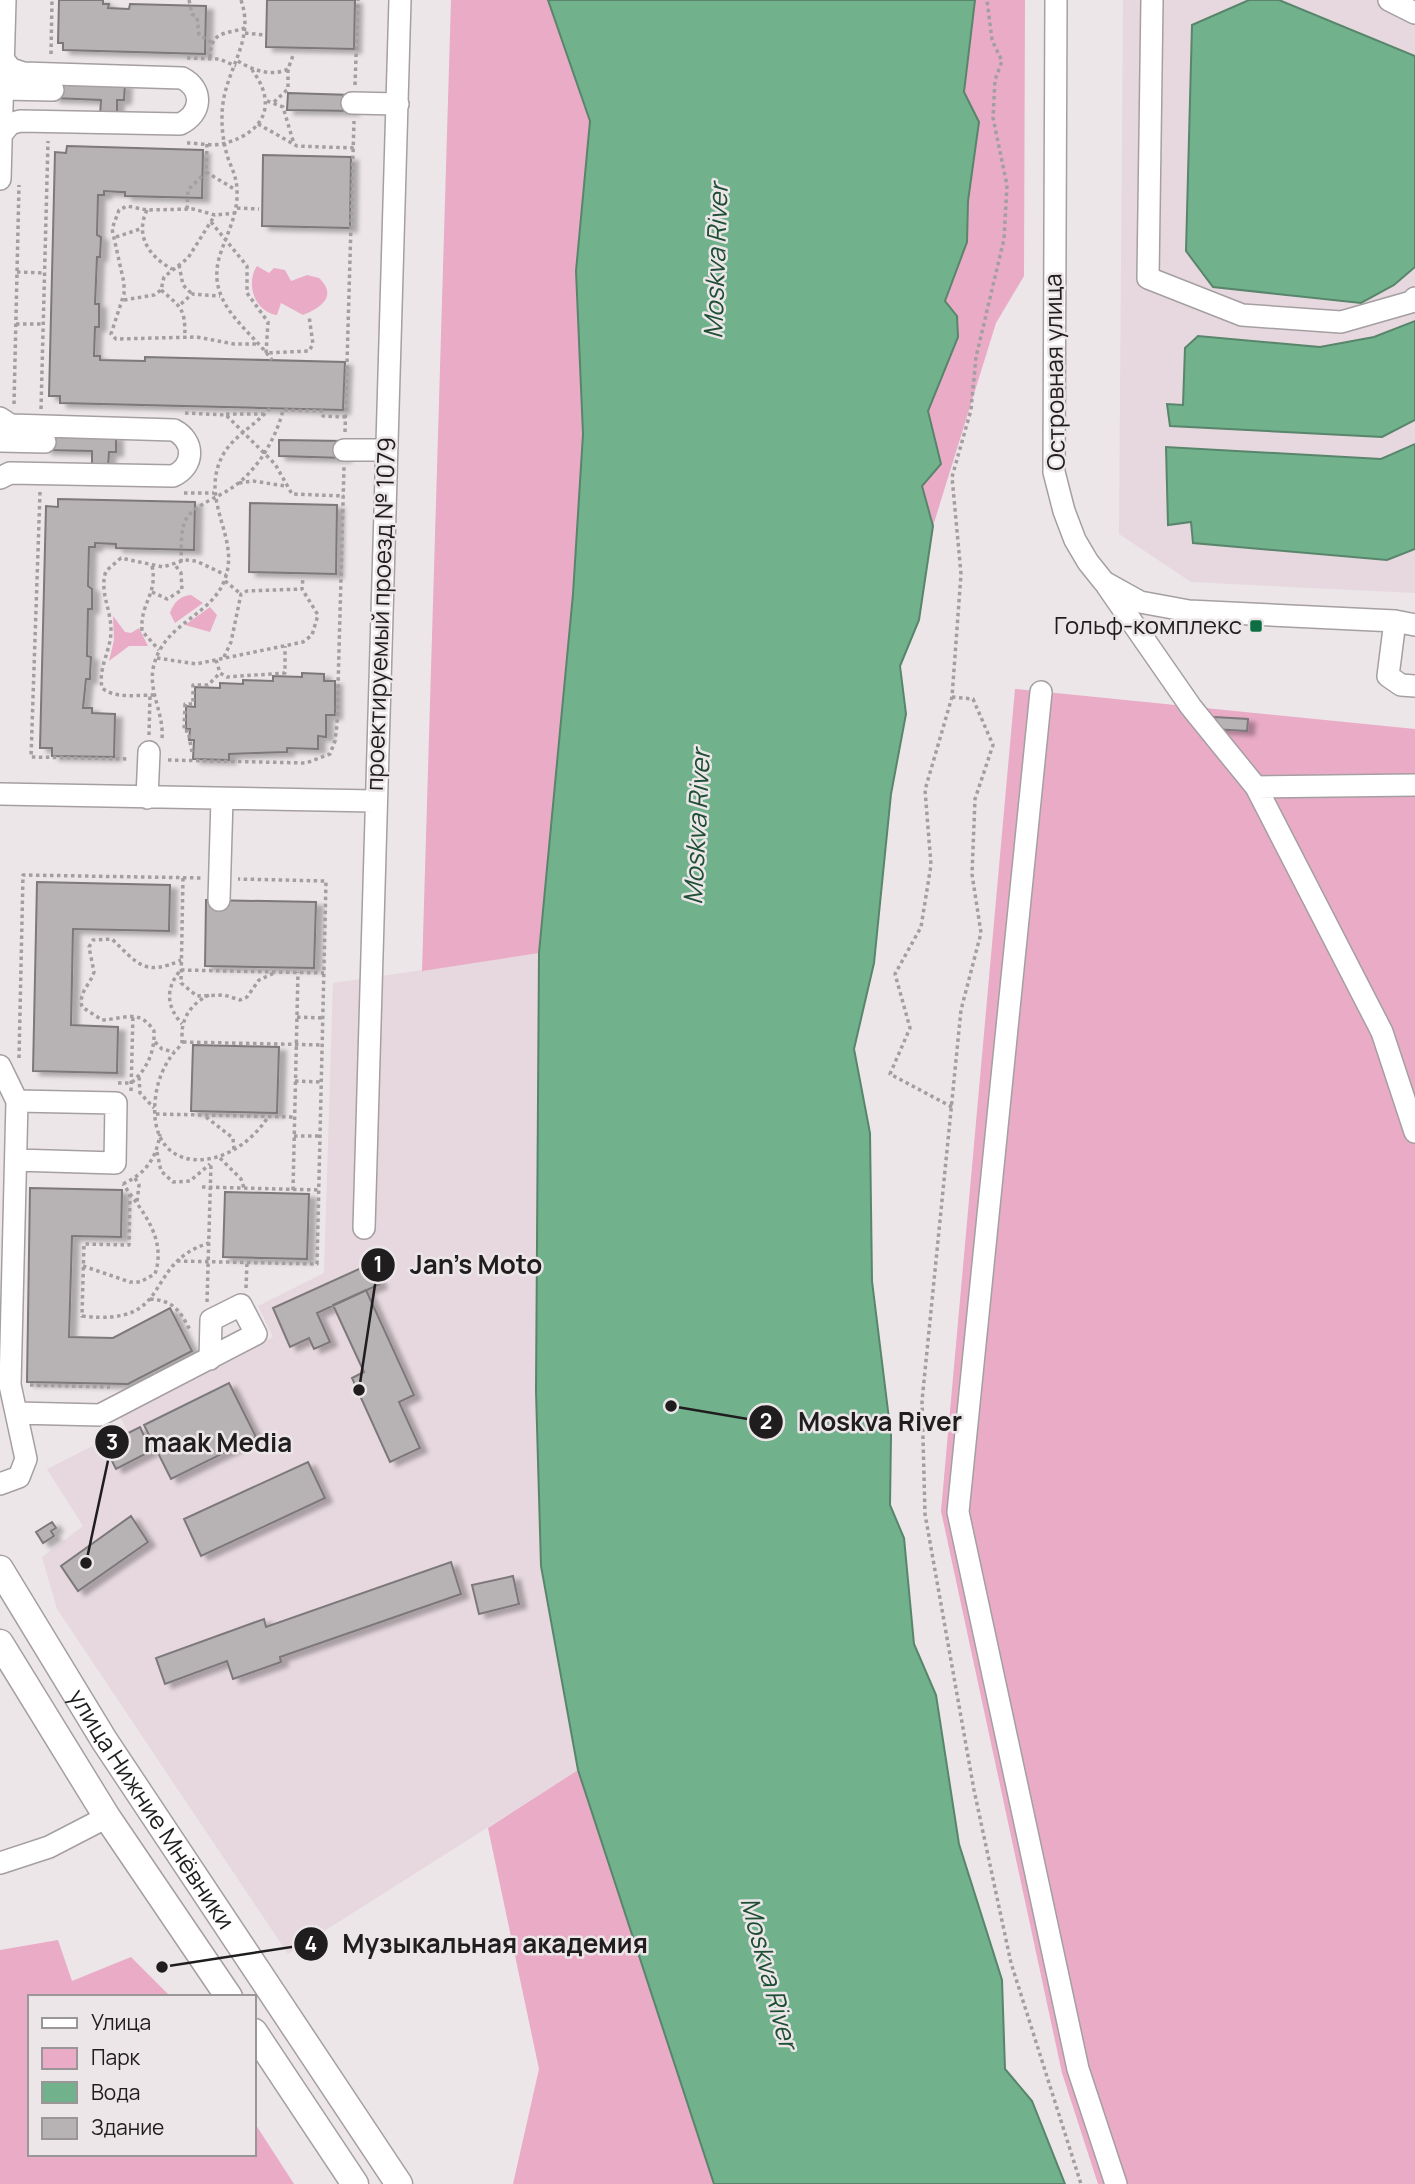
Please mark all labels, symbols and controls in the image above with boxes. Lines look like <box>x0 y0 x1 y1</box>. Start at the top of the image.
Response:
water label: Moskva River <box>694 179 736 339</box>
street label: Островная улица <box>1035 273 1072 471</box>
street label: проектируемый проезд № 1079 <box>357 436 402 792</box>
place label: Гольф-комплекс <box>1054 608 1242 641</box>
marker: Гольф-комплекс <box>1248 618 1264 634</box>
water label: Moskva River <box>674 745 718 906</box>
callout: Jan's Moto <box>361 1241 556 1288</box>
text: Jan's Moto <box>410 1246 542 1282</box>
text: 1 <box>373 1250 383 1278</box>
callout: Moskva River <box>749 1398 976 1445</box>
text: Moskva River <box>798 1403 962 1439</box>
text: 2 <box>760 1407 772 1435</box>
callout: maak Media <box>95 1419 307 1466</box>
text: maak Media <box>144 1424 292 1460</box>
text: 3 <box>106 1428 118 1456</box>
street label: улица Нижние Мнёвники <box>62 1682 243 1935</box>
water label: Moskva River <box>732 1893 808 2056</box>
callout: Музыкальная академия <box>293 1921 662 1968</box>
text: Музыкальная академия <box>342 1925 648 1961</box>
text: 4 <box>305 1930 317 1958</box>
legend <box>28 1995 256 2156</box>
text: Улица <box>91 2008 151 2036</box>
text: Парк <box>91 2043 141 2071</box>
text: Вода <box>91 2078 141 2106</box>
text: Здание <box>91 2113 164 2141</box>

